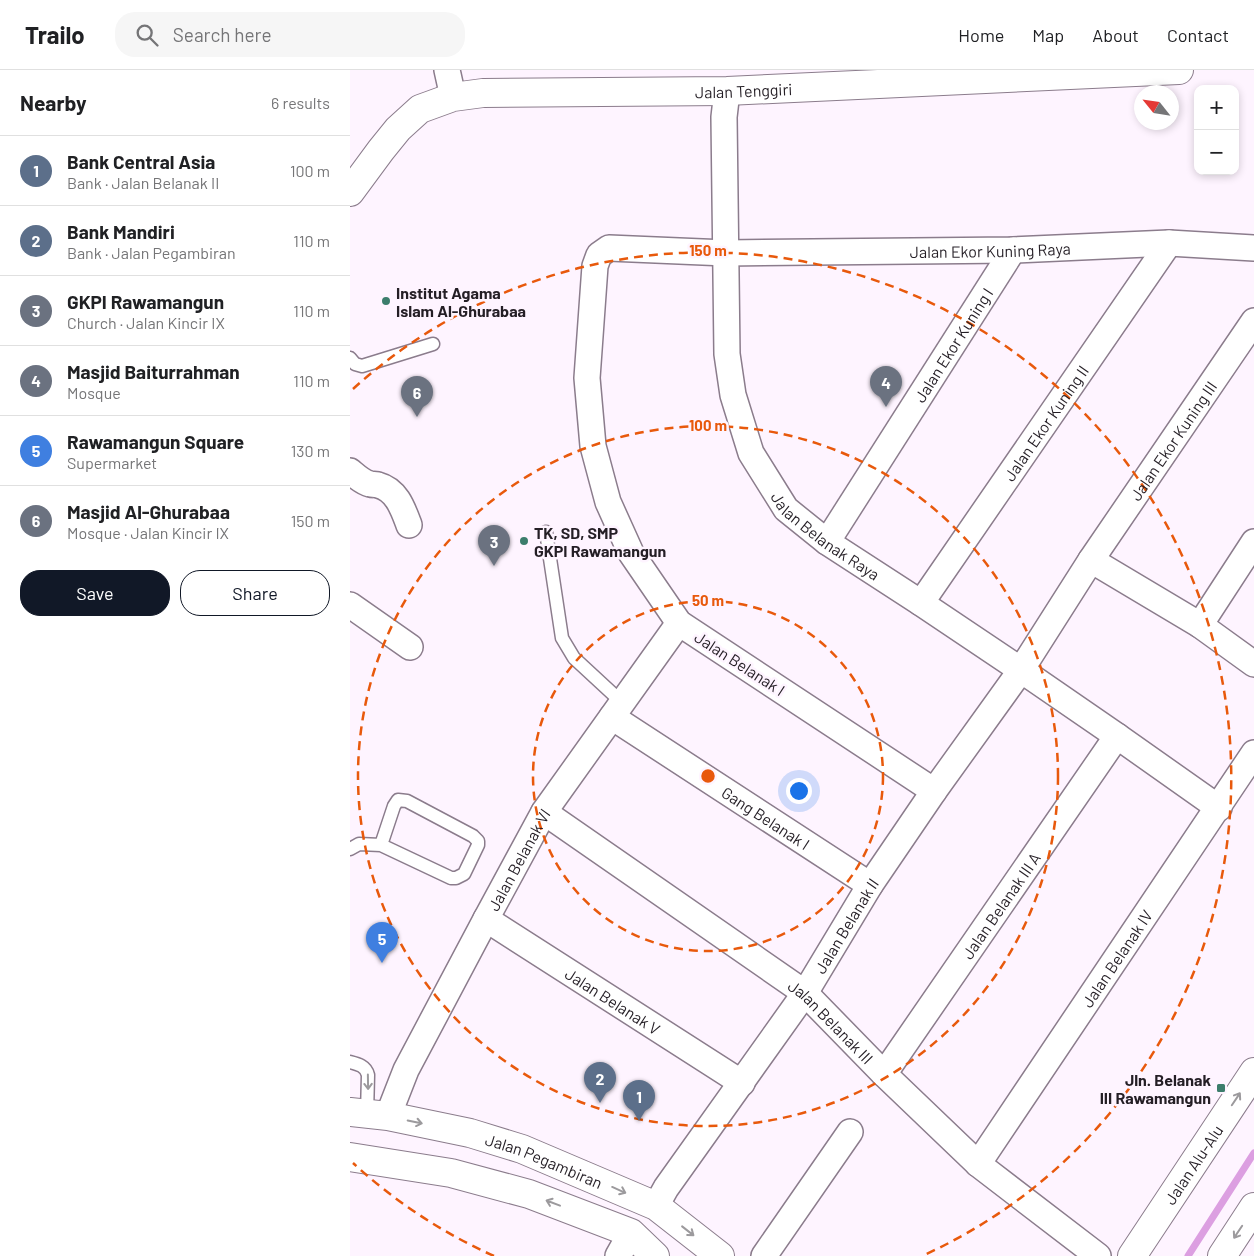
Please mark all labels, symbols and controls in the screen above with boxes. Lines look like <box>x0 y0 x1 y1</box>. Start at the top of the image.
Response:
search box <box>115 12 465 57</box>
text: Trailo <box>25 20 85 49</box>
icon: search <box>133 21 161 49</box>
text: Search here <box>173 23 272 46</box>
text: Home <box>958 24 1004 46</box>
text: Map <box>1032 24 1064 46</box>
text: About <box>1092 24 1139 46</box>
text: Contact <box>1167 24 1229 46</box>
street label: Jalan Tenggiri <box>695 78 793 101</box>
north arrow <box>1134 85 1179 130</box>
map controls <box>1194 85 1239 175</box>
button: + <box>1194 85 1239 130</box>
text: Nearby <box>20 90 86 115</box>
text: 6 results <box>271 93 330 112</box>
button: − <box>1194 130 1239 175</box>
text: Bank Central Asia <box>67 150 215 173</box>
text: 1 <box>33 161 39 180</box>
text: 100 m <box>290 161 330 180</box>
text: Bank · Jalan Belanak II <box>67 173 219 192</box>
text: Bank Mandiri <box>67 220 175 243</box>
text: 2 <box>32 231 40 250</box>
text: 110 m <box>293 231 330 250</box>
street label: Jalan Ekor Kuning Raya <box>910 238 1071 261</box>
text: 150 m <box>689 241 727 259</box>
text: Bank · Jalan Pegambiran <box>67 243 236 262</box>
place label: Institut Agama Islam Al-Ghurabaa <box>396 283 526 320</box>
street label: Jalan Ekor Kuning I <box>909 284 996 405</box>
text: GKPI Rawamangun <box>67 290 224 313</box>
marker: Institut Agama Islam Al-Ghurabaa <box>380 295 392 307</box>
text: 3 <box>32 301 40 320</box>
text: 110 m <box>293 301 330 320</box>
text: Church · Jalan Kincir IX <box>67 313 225 332</box>
text: Masjid Baiturrahman <box>67 360 240 383</box>
street label: Jalan Ekor Kuning II <box>999 361 1092 484</box>
pin: 4 <box>870 366 902 407</box>
text: 4 <box>31 371 41 390</box>
text: 110 m <box>293 371 330 390</box>
pin: 6 <box>401 376 433 417</box>
street label: Jalan Ekor Kuning III <box>1125 377 1220 504</box>
text: Mosque <box>67 383 121 402</box>
text: 100 m <box>689 416 727 434</box>
text: Rawamangun Square <box>67 430 244 453</box>
text: 5 <box>32 441 40 460</box>
text: 130 m <box>291 441 330 460</box>
text: Supermarket <box>67 453 157 472</box>
street label: Jalan Belanak Raya <box>768 488 884 583</box>
text: Masjid Al-Ghurabaa <box>67 500 230 523</box>
text: 6 <box>32 511 40 530</box>
text: 150 m <box>291 511 330 530</box>
text: Mosque · Jalan Kincir IX <box>67 523 229 542</box>
place label: TK, SD, SMP GKPI Rawamangun <box>534 523 666 560</box>
pin: 3 <box>478 525 510 566</box>
marker: TK, SD, SMP GKPI Rawamangun <box>518 535 530 547</box>
button: Save <box>20 570 170 616</box>
button: Share <box>180 570 330 616</box>
text: 50 m <box>692 591 724 609</box>
street label: Jalan Belanak I <box>691 627 789 699</box>
centre of rings <box>699 767 717 785</box>
your location <box>786 778 812 804</box>
street label: Gang Belanak I <box>719 782 814 853</box>
street label: Jalan Belanak VI <box>483 804 553 914</box>
street label: Jalan Belanak III A <box>957 848 1044 962</box>
street label: Jalan Belanak II <box>810 874 882 977</box>
street label: Jalan Belanak IV <box>1077 906 1156 1010</box>
pin: 5 <box>366 922 398 963</box>
street label: Jalan Belanak V <box>562 963 664 1038</box>
street label: Jalan Belanak III <box>785 975 878 1067</box>
pin: 2 <box>584 1062 616 1103</box>
place label: Jln. Belanak III Rawamangun <box>1100 1070 1211 1107</box>
one-way arrow <box>363 1074 373 1090</box>
pin: 1 <box>623 1080 655 1121</box>
marker: Jln. Belanak III Rawamangun <box>1215 1082 1227 1094</box>
one-way arrow <box>1231 1092 1241 1106</box>
one-way arrow <box>407 1118 423 1127</box>
street label: Jalan Alu-Alu <box>1160 1121 1226 1208</box>
street label: Jalan Pegambiran <box>483 1129 606 1192</box>
one-way arrow <box>611 1185 626 1195</box>
one-way arrow <box>546 1198 561 1207</box>
one-way arrow <box>1233 1224 1243 1238</box>
one-way arrow <box>681 1226 695 1236</box>

